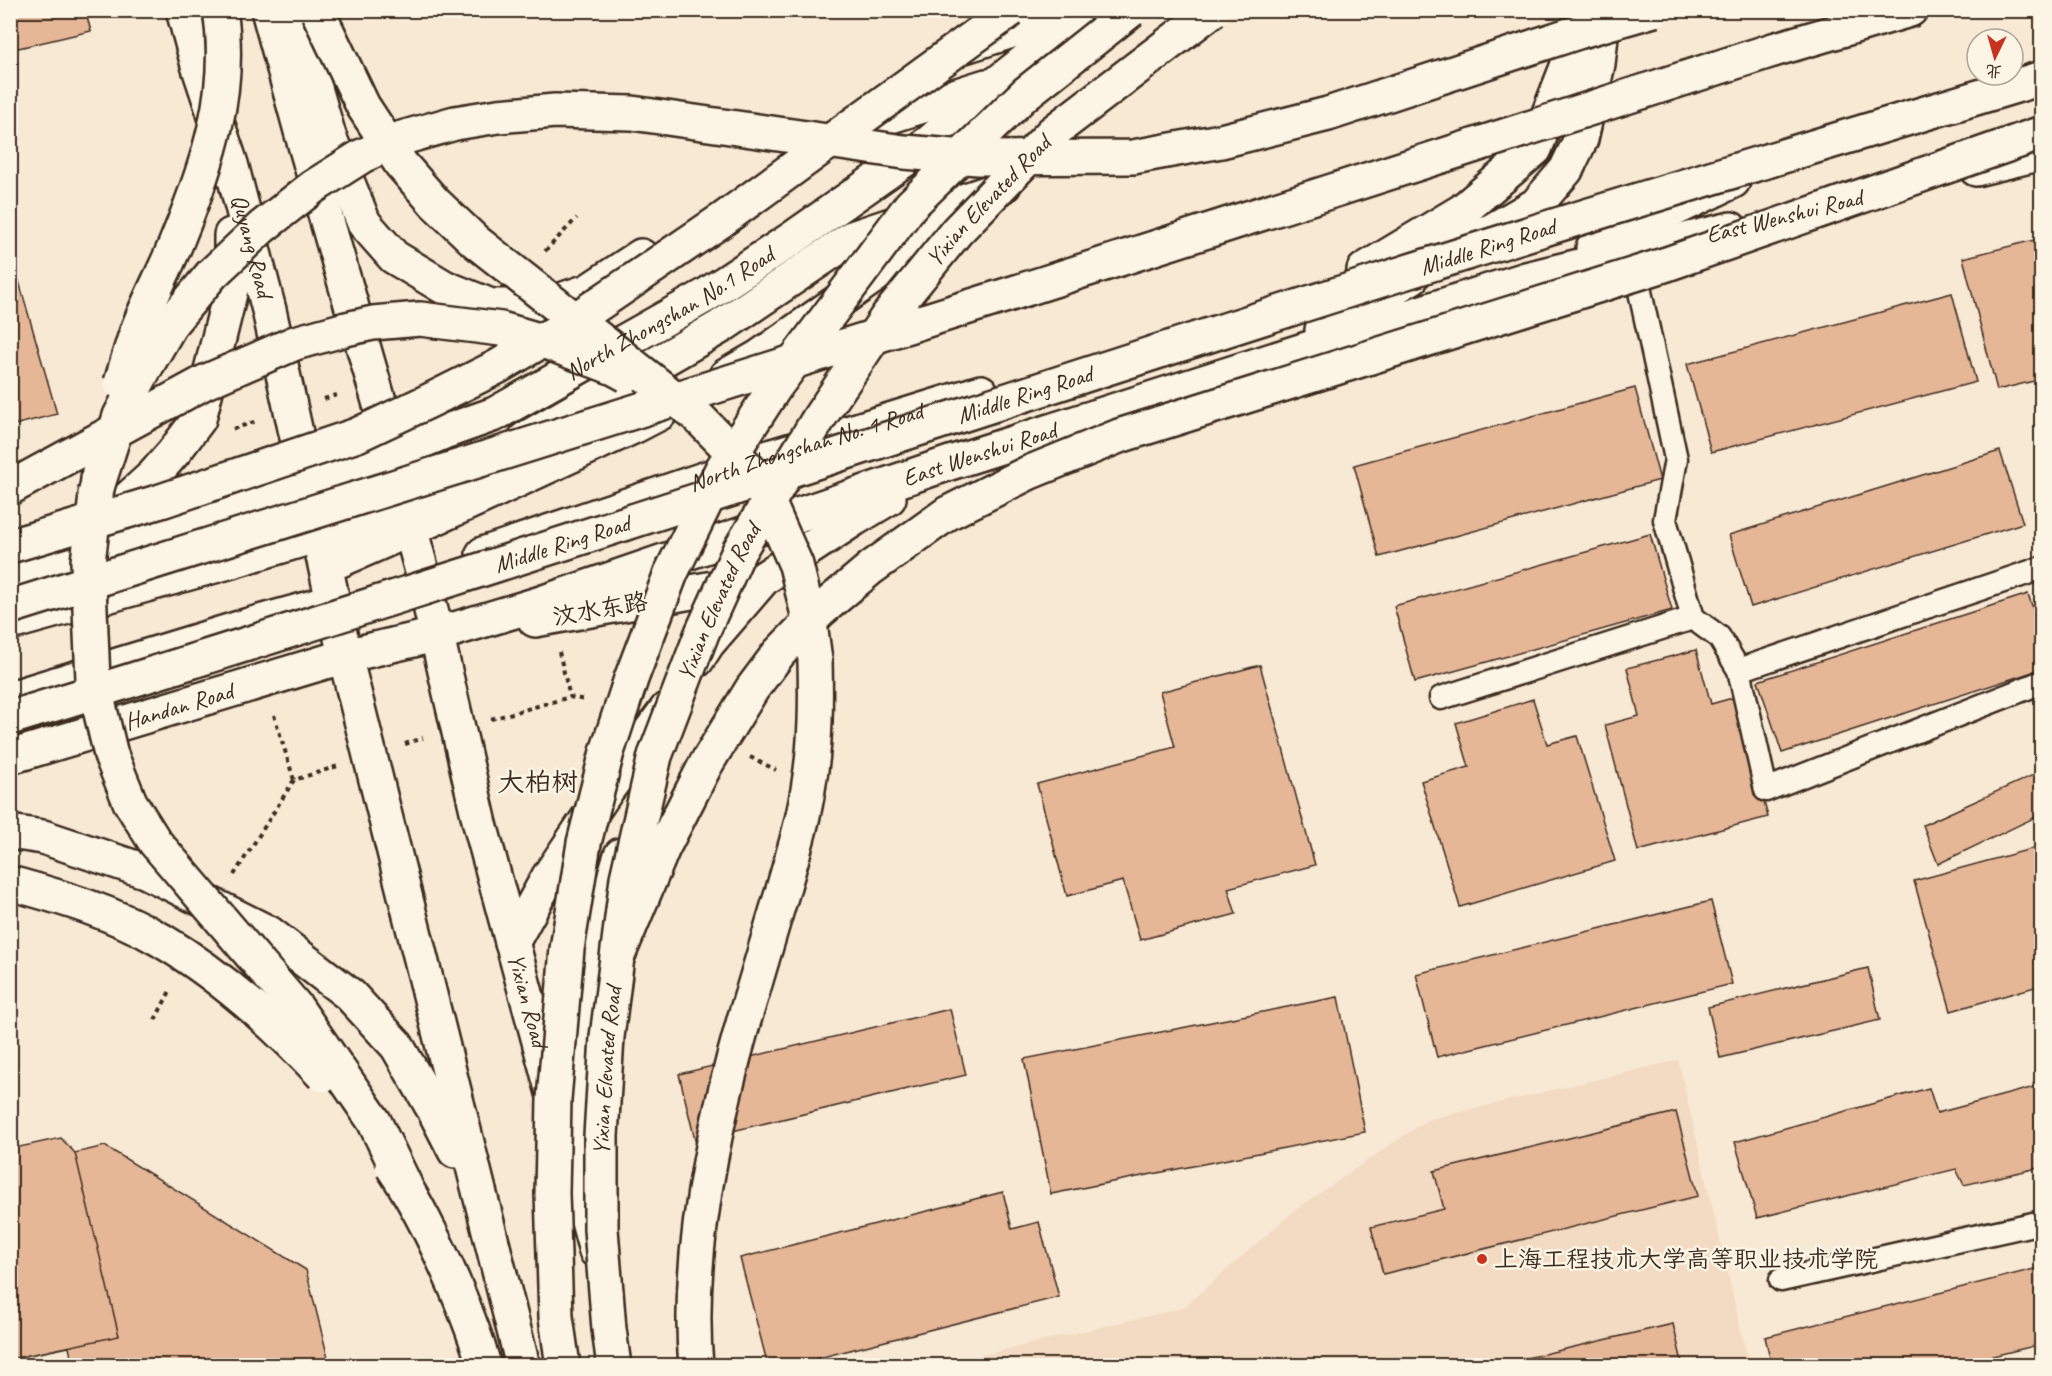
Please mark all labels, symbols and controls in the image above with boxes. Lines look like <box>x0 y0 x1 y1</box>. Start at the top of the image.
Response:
north arrow <box>1965 27 2025 87</box>
text: 北 <box>1985 60 2003 82</box>
street label: Yixian Elevated Road <box>919 126 1059 273</box>
street label: East Wenshui Road <box>1703 181 1869 250</box>
street label: Quyang Road <box>225 191 281 304</box>
street label: Middle Ring Road <box>1416 210 1563 282</box>
street label: North Zhongshan No.1 Road <box>560 238 783 386</box>
street label: Middle Ring Road <box>953 358 1100 430</box>
street label: North Zhongshan No. 1 Road <box>685 395 929 498</box>
street label: East Wenshui Road <box>899 414 1063 493</box>
street label: Middle Ring Road <box>491 507 637 579</box>
street label: Yixian Elevated Road <box>670 515 769 685</box>
street label: 汶水东路 <box>550 586 650 632</box>
street label: Handan Road <box>121 675 240 737</box>
district label: 大柏树 <box>498 765 579 799</box>
street label: Yixian Road <box>501 950 556 1054</box>
street label: Yixian Elevated Road <box>586 981 629 1155</box>
place label: 上海工程技术大学高等职业技术学院 <box>1494 1244 1878 1274</box>
marker: 上海工程技术大学高等职业技术学院 <box>1475 1252 1489 1266</box>

